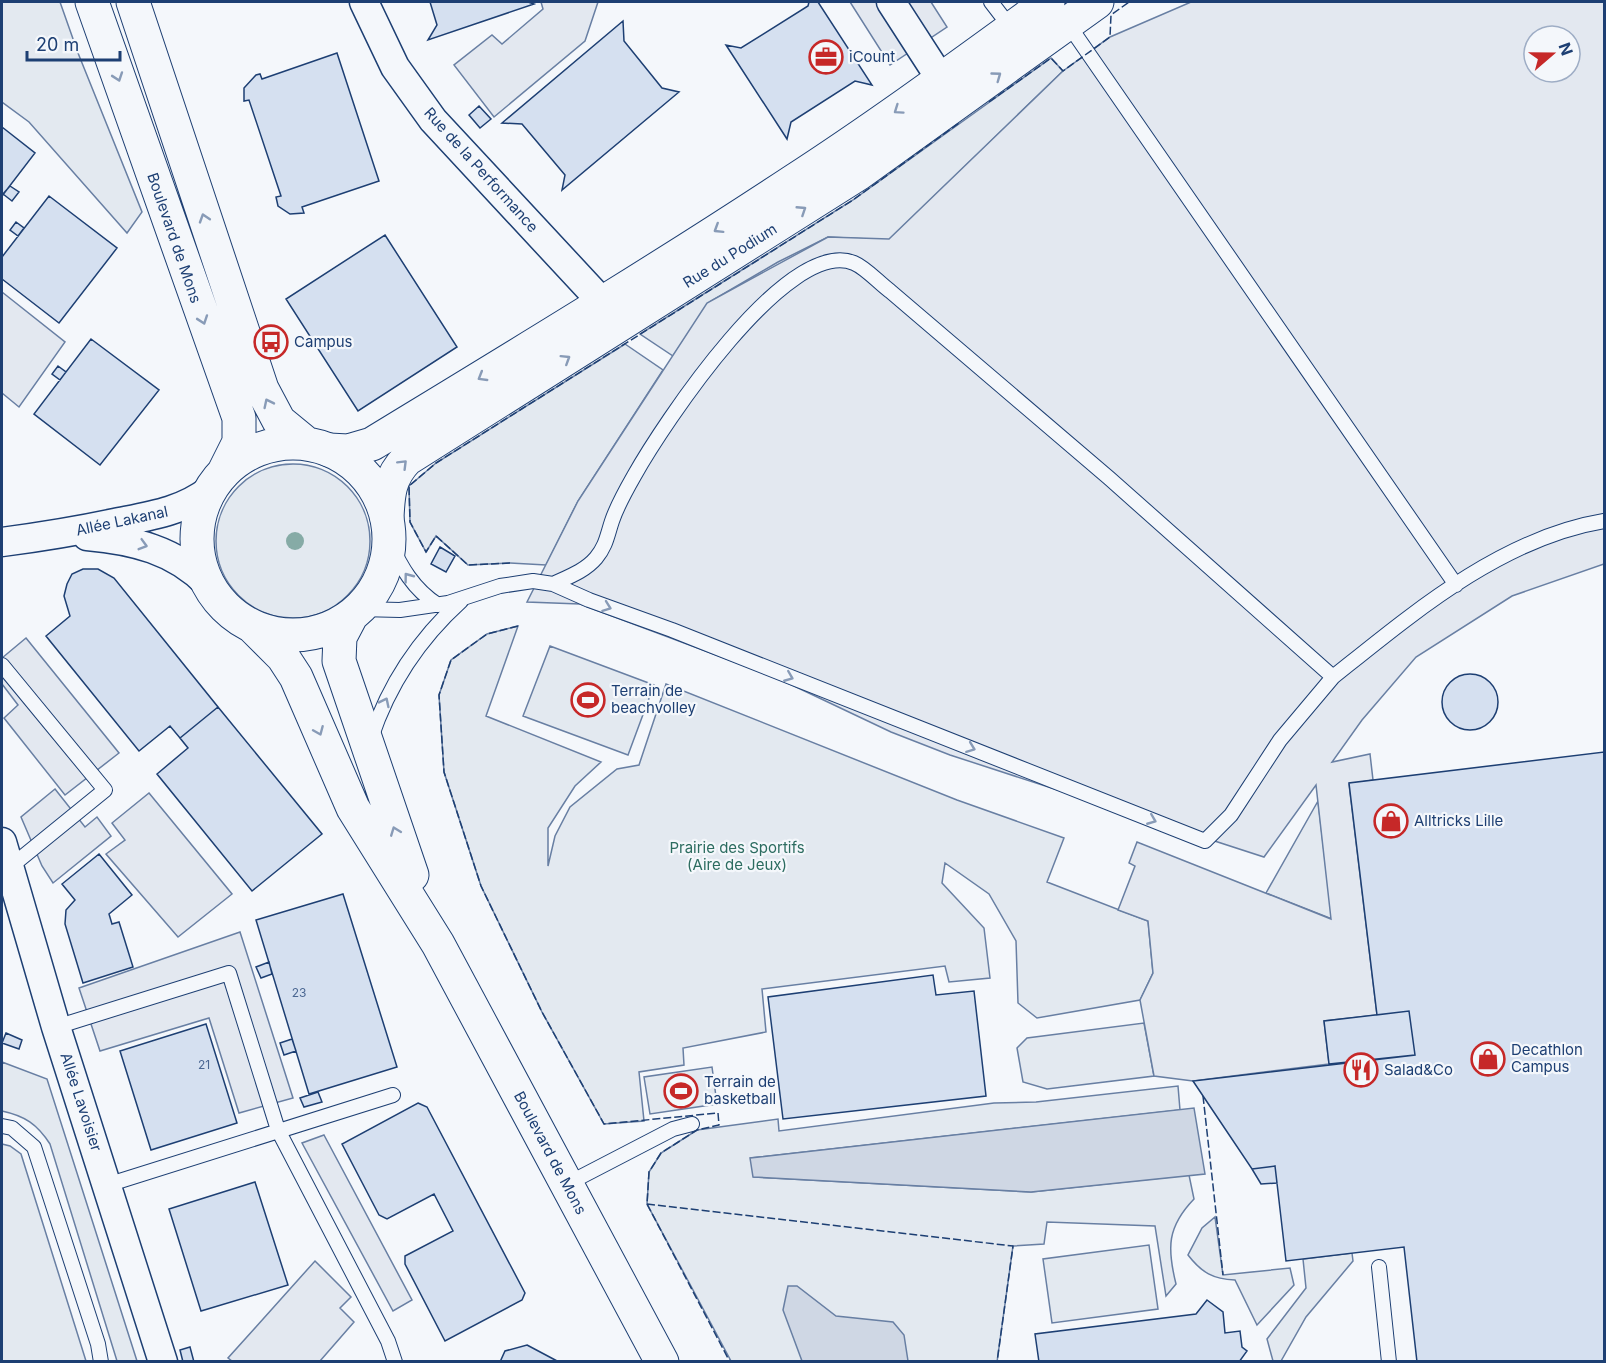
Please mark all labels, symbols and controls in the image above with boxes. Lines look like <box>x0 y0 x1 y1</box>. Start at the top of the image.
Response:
scale bar <box>27 24 120 62</box>
north arrow <box>1522 24 1582 84</box>
text: 20 m <box>36 34 79 55</box>
office icon: iCount <box>808 39 844 75</box>
text: N <box>1555 40 1578 58</box>
place label: iCount <box>849 47 895 66</box>
one-way arrow <box>111 71 123 82</box>
one-way arrow <box>991 72 1002 83</box>
street label: Rue de la Performance <box>420 103 543 236</box>
one-way arrow <box>894 103 905 114</box>
street label: Boulevard de Mons <box>143 170 206 306</box>
one-way arrow <box>795 206 806 217</box>
one-way arrow <box>199 213 211 224</box>
street label: Rue du Podium <box>679 219 780 292</box>
one-way arrow <box>714 222 724 234</box>
one-way arrow <box>196 314 208 325</box>
bus stop icon: Campus <box>253 324 289 360</box>
place label: Campus <box>294 332 353 351</box>
one-way arrow <box>560 354 570 366</box>
one-way arrow <box>478 370 488 382</box>
one-way arrow <box>263 398 275 409</box>
one-way arrow <box>395 461 406 472</box>
street label: Allée Lakanal <box>74 501 170 540</box>
one-way arrow <box>137 538 147 550</box>
one-way arrow <box>405 573 416 584</box>
one-way arrow <box>601 599 612 612</box>
one-way arrow <box>783 670 794 682</box>
place label: Terrain de beachvolley <box>611 681 697 717</box>
sports icon: Terrain de beachvolley <box>570 682 606 718</box>
one-way arrow <box>378 697 390 708</box>
one-way arrow <box>312 725 324 736</box>
one-way arrow <box>965 741 975 754</box>
shop icon: Alltricks Lille <box>1373 803 1409 839</box>
place label: Alltricks Lille <box>1414 811 1503 830</box>
one-way arrow <box>1146 813 1157 826</box>
one-way arrow <box>390 826 402 837</box>
park label: Prairie des Sportifs (Aire de Jeux) <box>669 838 805 874</box>
house number: 23 <box>292 985 306 1000</box>
place label: Decathlon Campus <box>1511 1040 1583 1076</box>
shop icon: Decathlon Campus <box>1470 1041 1506 1077</box>
street label: Allée Lavoisier <box>57 1050 106 1154</box>
restaurant icon: Salad&Co <box>1343 1052 1379 1088</box>
house number: 21 <box>198 1057 210 1072</box>
place label: Salad&Co <box>1384 1060 1453 1079</box>
place label: Terrain de basketball <box>704 1072 776 1108</box>
sports icon: Terrain de basketball <box>663 1073 699 1109</box>
street label: Boulevard de Mons <box>510 1088 591 1218</box>

